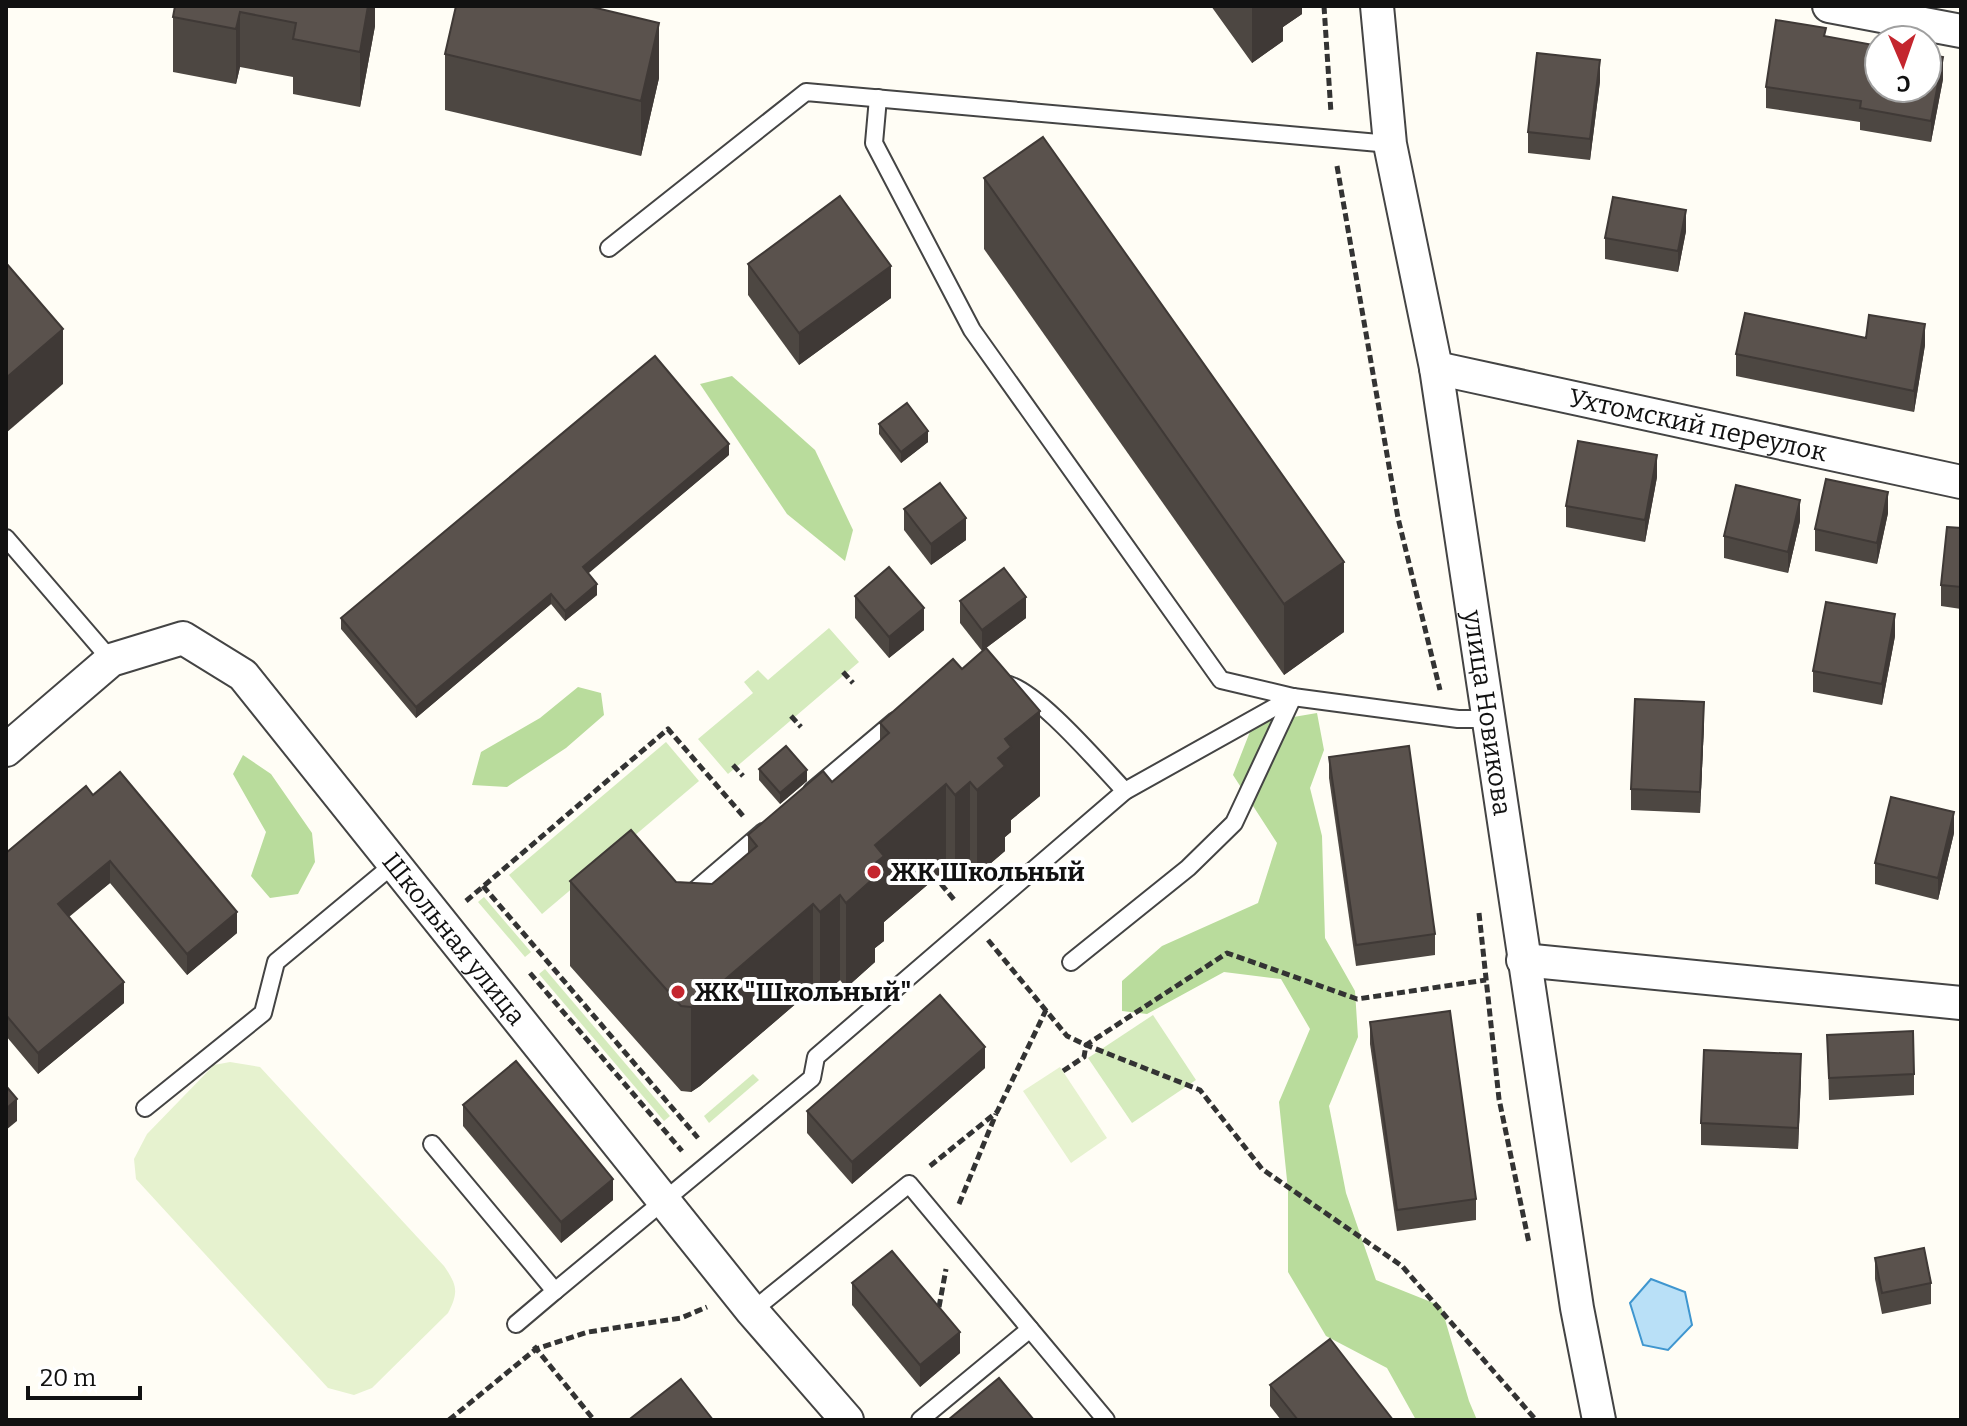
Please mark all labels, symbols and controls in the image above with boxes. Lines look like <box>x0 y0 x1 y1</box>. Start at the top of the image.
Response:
north arrow <box>1863 24 1943 104</box>
text: С <box>1896 70 1911 97</box>
street label: Ухтомский переулок <box>1566 382 1831 468</box>
street label: улица Новикова <box>1457 607 1518 818</box>
street label: Школьная улица <box>376 847 532 1031</box>
place label: ЖК Школьный <box>890 857 1085 888</box>
marker: ЖК Школьный <box>865 863 883 881</box>
place label: ЖК "Школьный" <box>694 977 911 1008</box>
marker: ЖК "Школьный" <box>669 983 687 1001</box>
scale bar <box>28 1350 140 1400</box>
text: 20 m <box>40 1364 96 1392</box>

